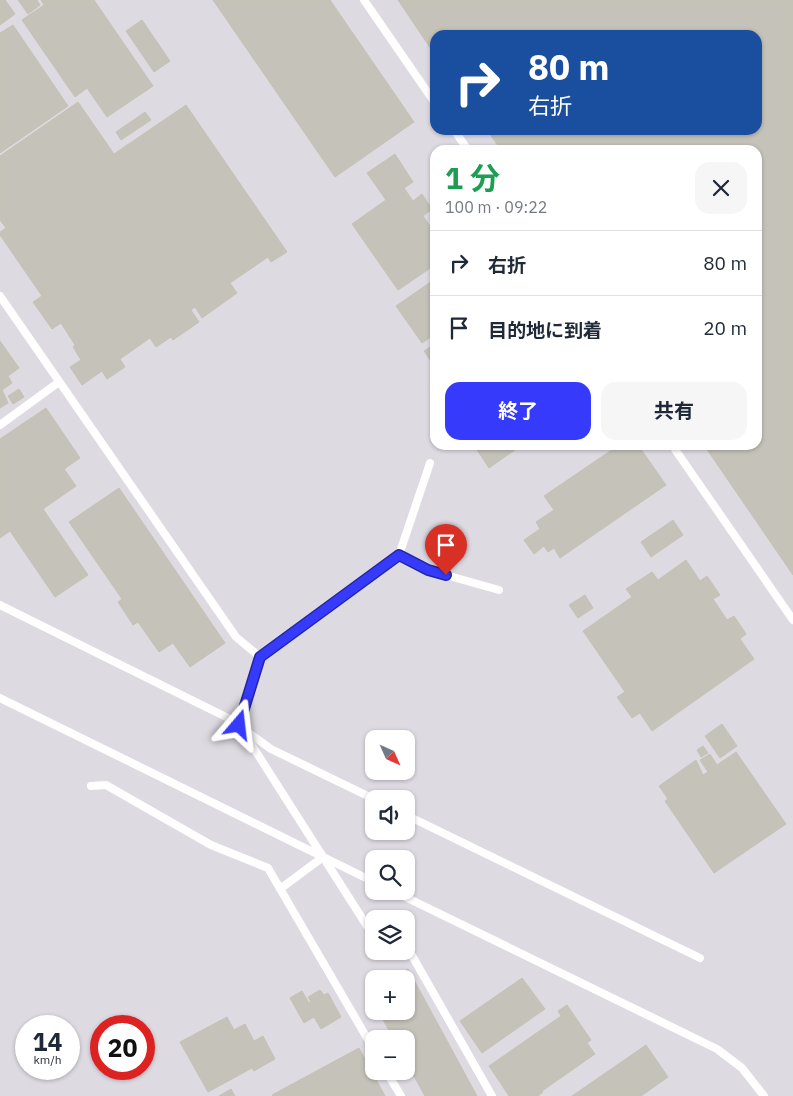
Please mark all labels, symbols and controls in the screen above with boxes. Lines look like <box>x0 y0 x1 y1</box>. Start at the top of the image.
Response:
text: 80 m <box>528 44 610 90</box>
icon: right <box>445 50 510 115</box>
text: 右折 <box>528 91 572 120</box>
text: 1 分 <box>445 158 500 197</box>
button: close <box>695 162 747 214</box>
text: 100 m · 09:22 <box>445 197 547 217</box>
icon: right <box>445 249 473 277</box>
text: 80 m <box>703 251 747 275</box>
text: 右折 <box>488 253 526 277</box>
icon: arrive <box>445 314 473 342</box>
text: 20 m <box>703 316 747 340</box>
text: 目的地に到着 <box>488 318 602 342</box>
button: 終了 <box>445 382 591 440</box>
button: 共有 <box>601 382 747 440</box>
pin <box>425 524 467 575</box>
icon: arrive <box>432 531 460 559</box>
position arrow <box>212 698 264 750</box>
north arrow <box>365 730 415 780</box>
map controls <box>365 730 415 1080</box>
button: sound <box>365 790 415 840</box>
button: search <box>365 850 415 900</box>
button: layers <box>365 910 415 960</box>
button: + <box>365 970 415 1020</box>
speed limit sign: 20 <box>90 1015 155 1080</box>
text: 14 <box>32 1025 63 1058</box>
button: − <box>365 1030 415 1080</box>
text: km/h <box>33 1052 62 1067</box>

